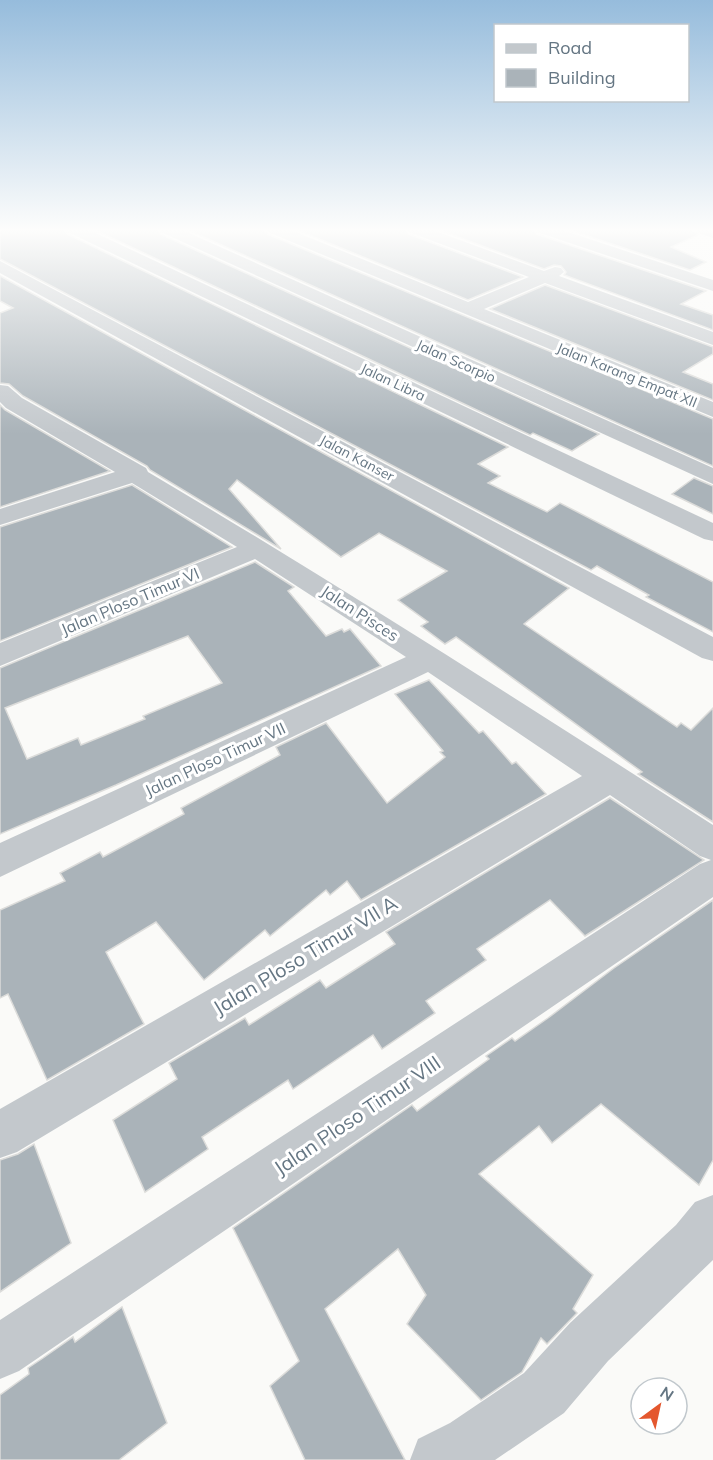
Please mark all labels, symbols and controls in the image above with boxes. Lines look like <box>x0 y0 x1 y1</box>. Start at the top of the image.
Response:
legend <box>494 24 689 102</box>
text: Road <box>548 36 592 59</box>
text: Building <box>548 66 616 89</box>
street label: Jalan Scorpio <box>414 336 498 386</box>
street label: Jalan Karang Empat XII <box>554 339 700 411</box>
street label: Jalan Libra <box>358 359 428 405</box>
street label: Jalan Kanser <box>317 431 398 486</box>
street label: Jalan Ploso Timur VI <box>58 563 202 639</box>
street label: Jalan Pisces <box>317 581 403 645</box>
street label: Jalan Ploso Timur VII <box>142 718 288 800</box>
street label: Jalan Ploso Timur VII A <box>208 890 402 1020</box>
street label: Jalan Ploso Timur VIII <box>269 1050 445 1180</box>
north arrow <box>629 1376 689 1436</box>
text: N <box>657 1382 678 1405</box>

